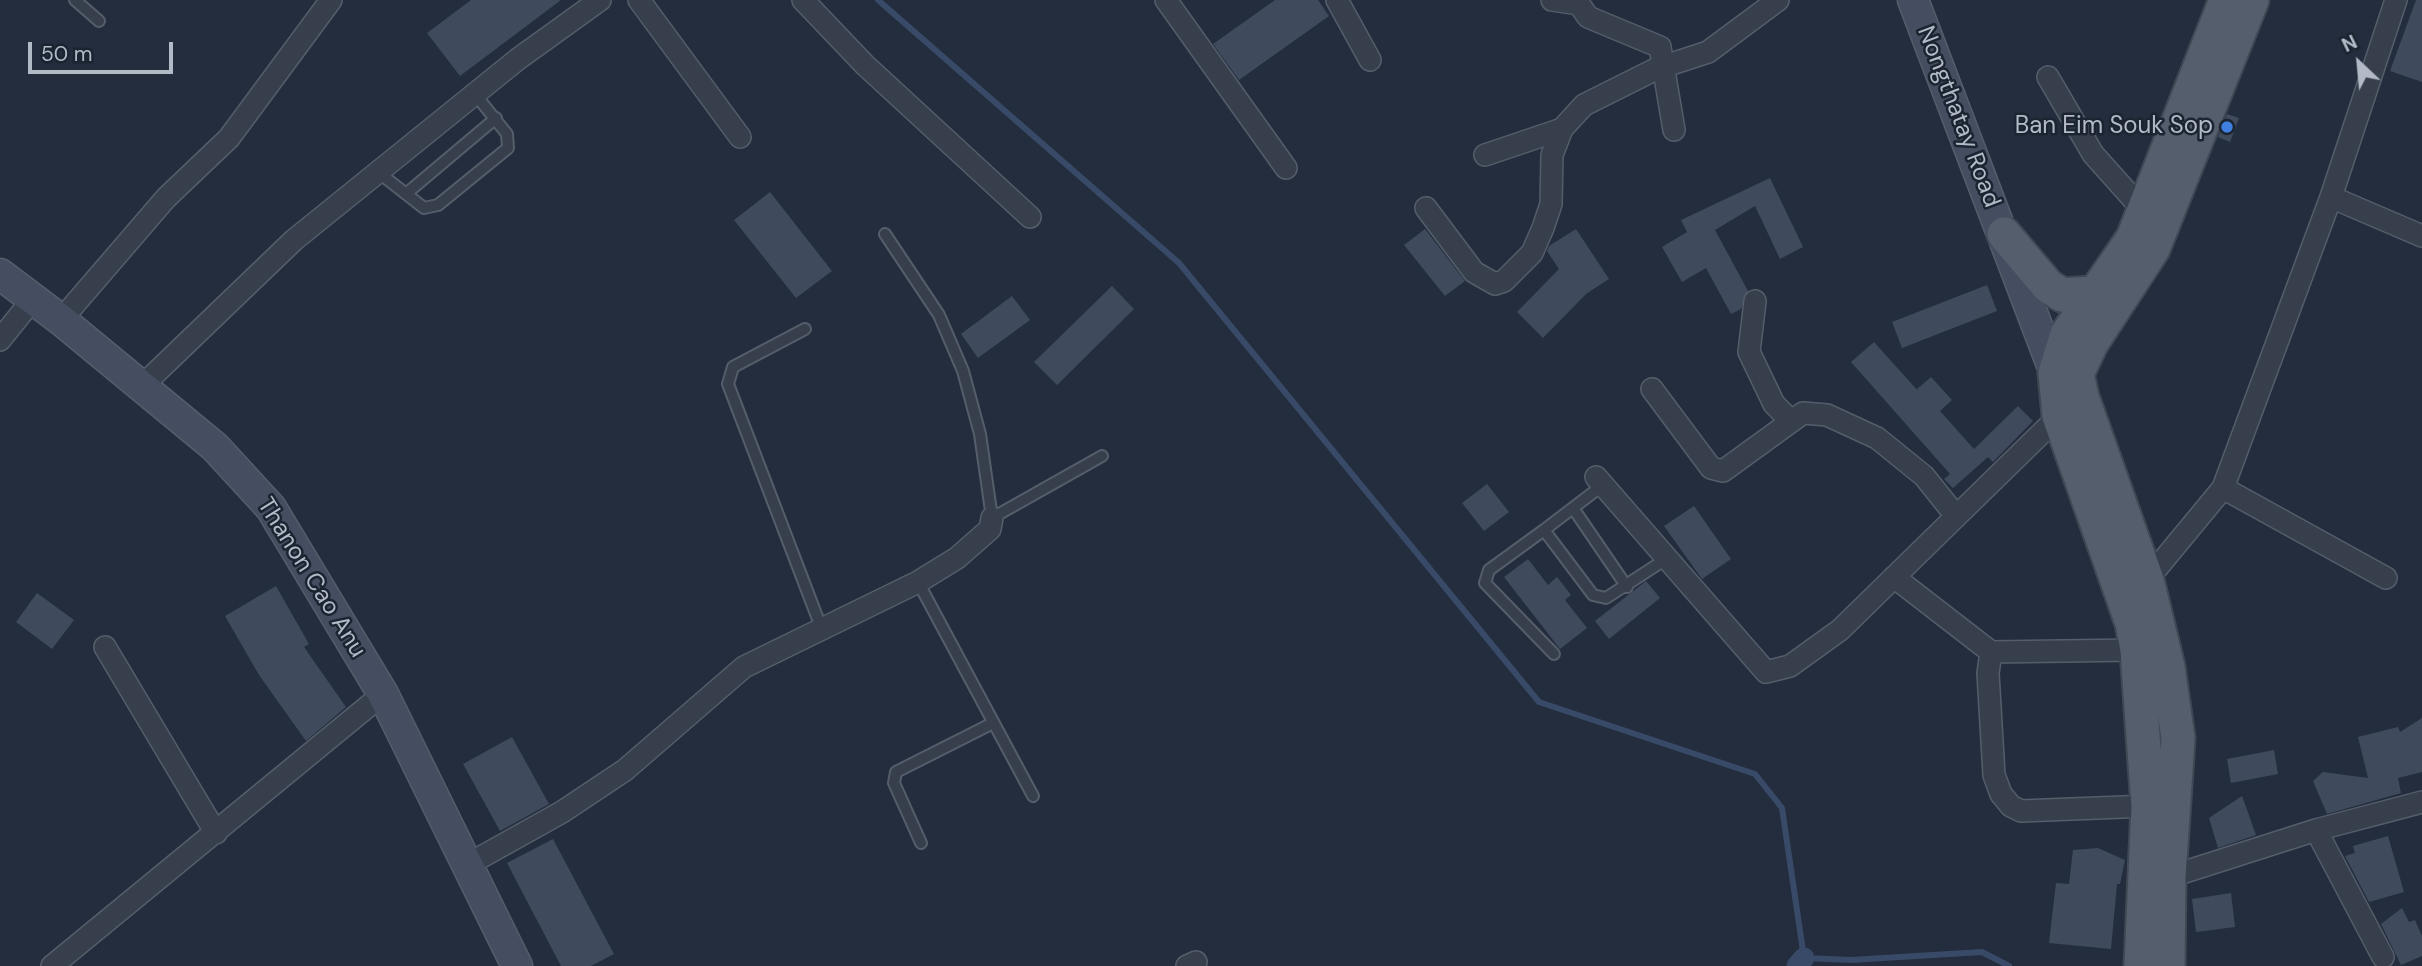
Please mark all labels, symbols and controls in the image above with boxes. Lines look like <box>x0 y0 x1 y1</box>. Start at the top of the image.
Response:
street label: Nongthatay Road <box>1910 22 2006 212</box>
scale bar <box>32 28 177 72</box>
north arrow <box>2324 28 2394 98</box>
text: N <box>2338 29 2361 58</box>
text: 50 m <box>41 40 92 68</box>
place label: Ban Eim Souk Sop <box>2015 113 2213 141</box>
marker: Ban Eim Souk Sop <box>2219 119 2235 135</box>
street label: Thanon Cao Anu <box>250 493 372 663</box>

